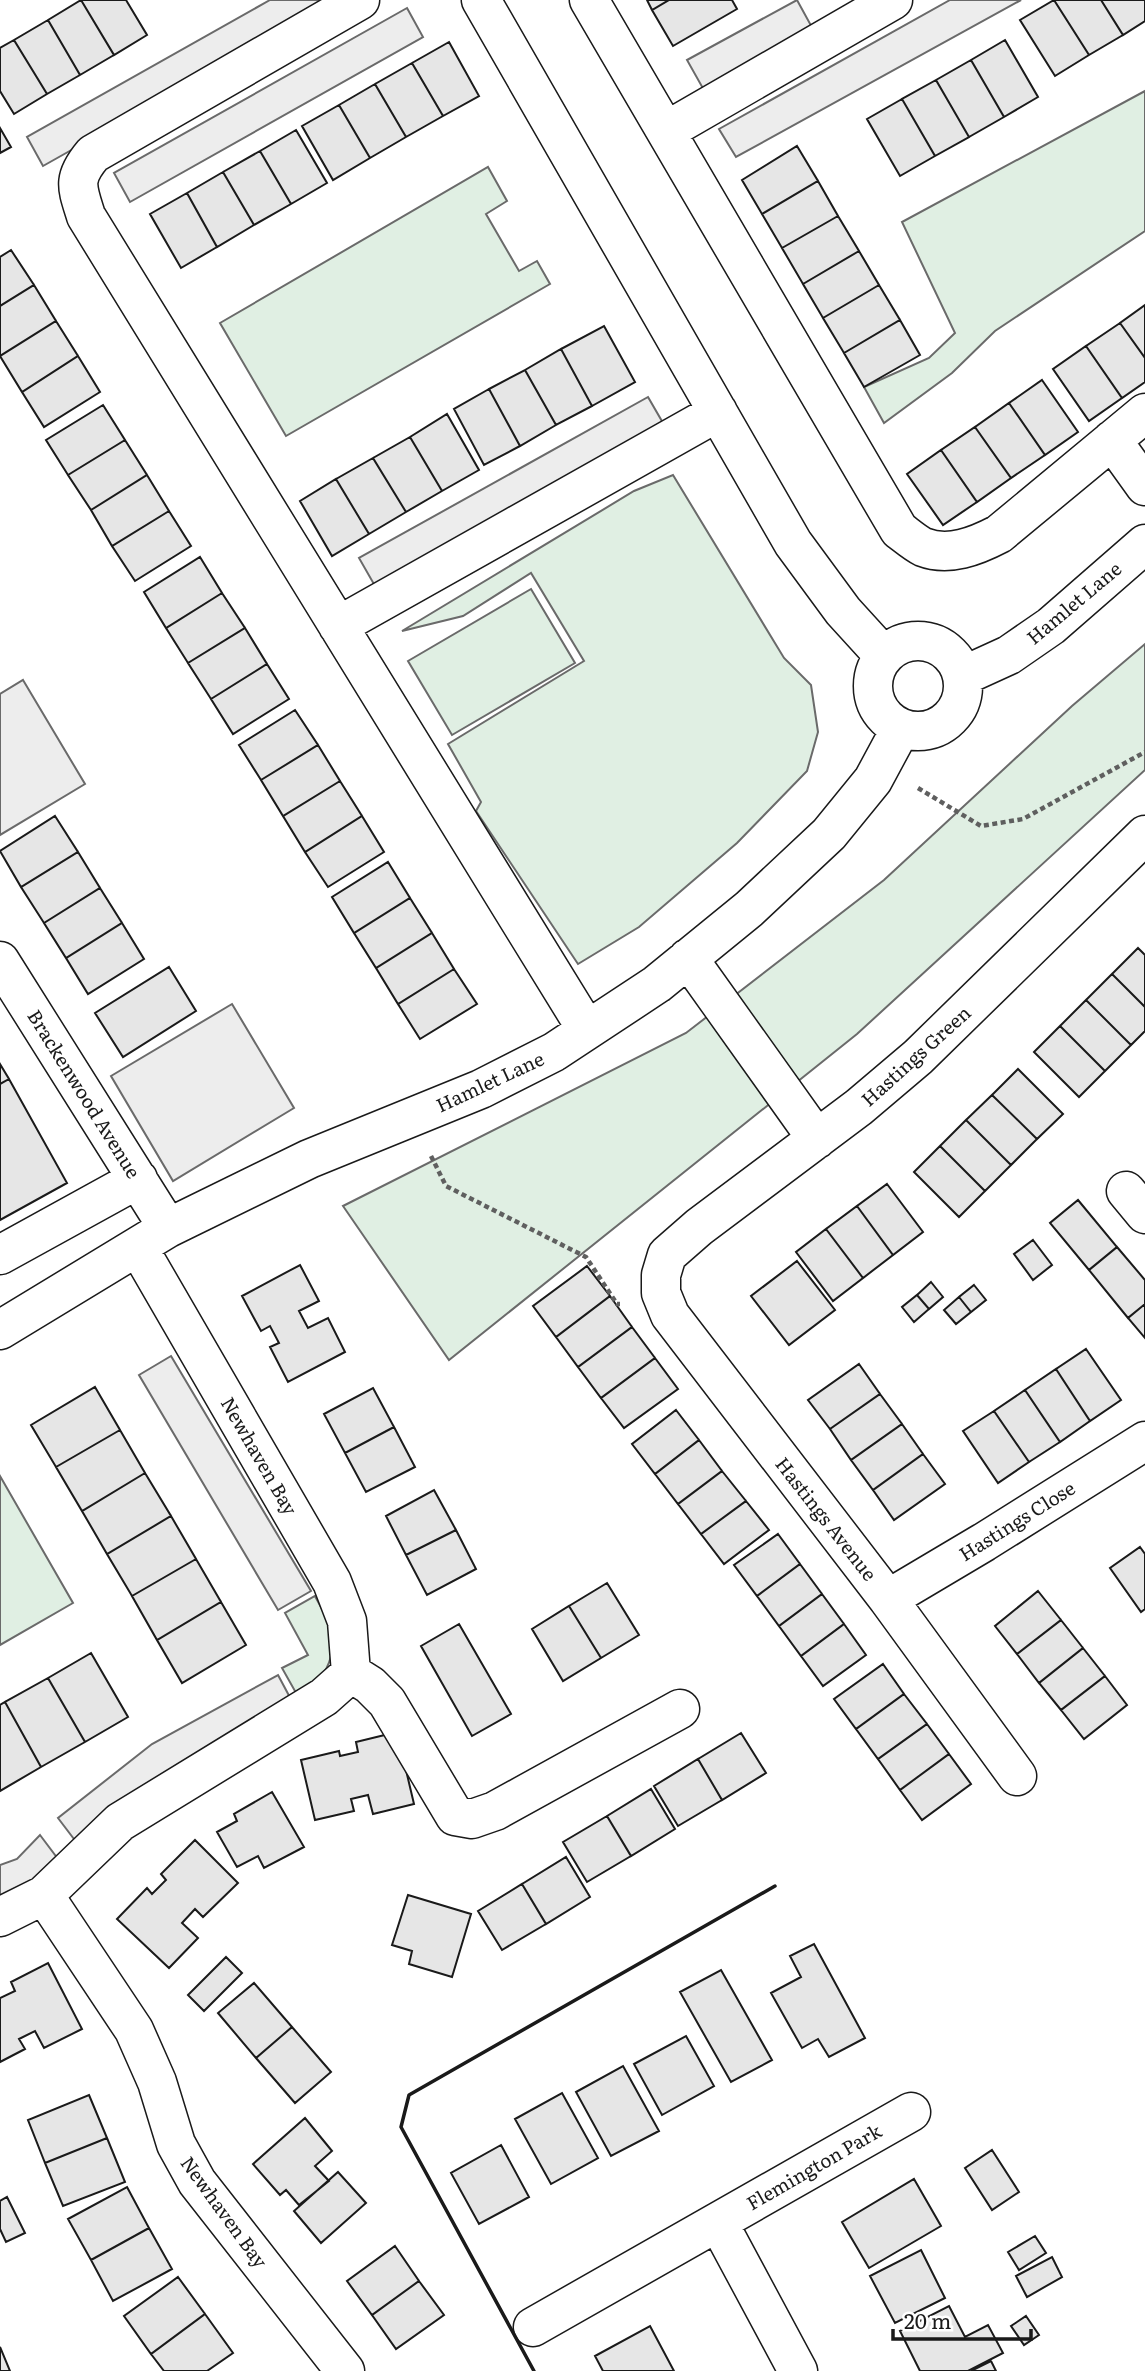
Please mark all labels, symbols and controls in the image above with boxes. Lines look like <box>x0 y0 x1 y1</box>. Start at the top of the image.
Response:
street label: Hamlet Lane <box>1020 554 1127 650</box>
street label: Hastings Green <box>854 998 976 1112</box>
street label: Brackenwood Avenue <box>21 1004 148 1183</box>
street label: Hamlet Lane <box>431 1044 548 1118</box>
street label: Newhaven Bay <box>215 1391 305 1520</box>
street label: Hastings Avenue <box>769 1451 884 1586</box>
street label: Hastings Close <box>953 1473 1080 1567</box>
street label: Flemington Park <box>741 2116 887 2216</box>
street label: Newhaven Bay <box>175 2150 275 2273</box>
scale bar <box>893 2298 1031 2342</box>
text: 20 m <box>904 2304 951 2335</box>

